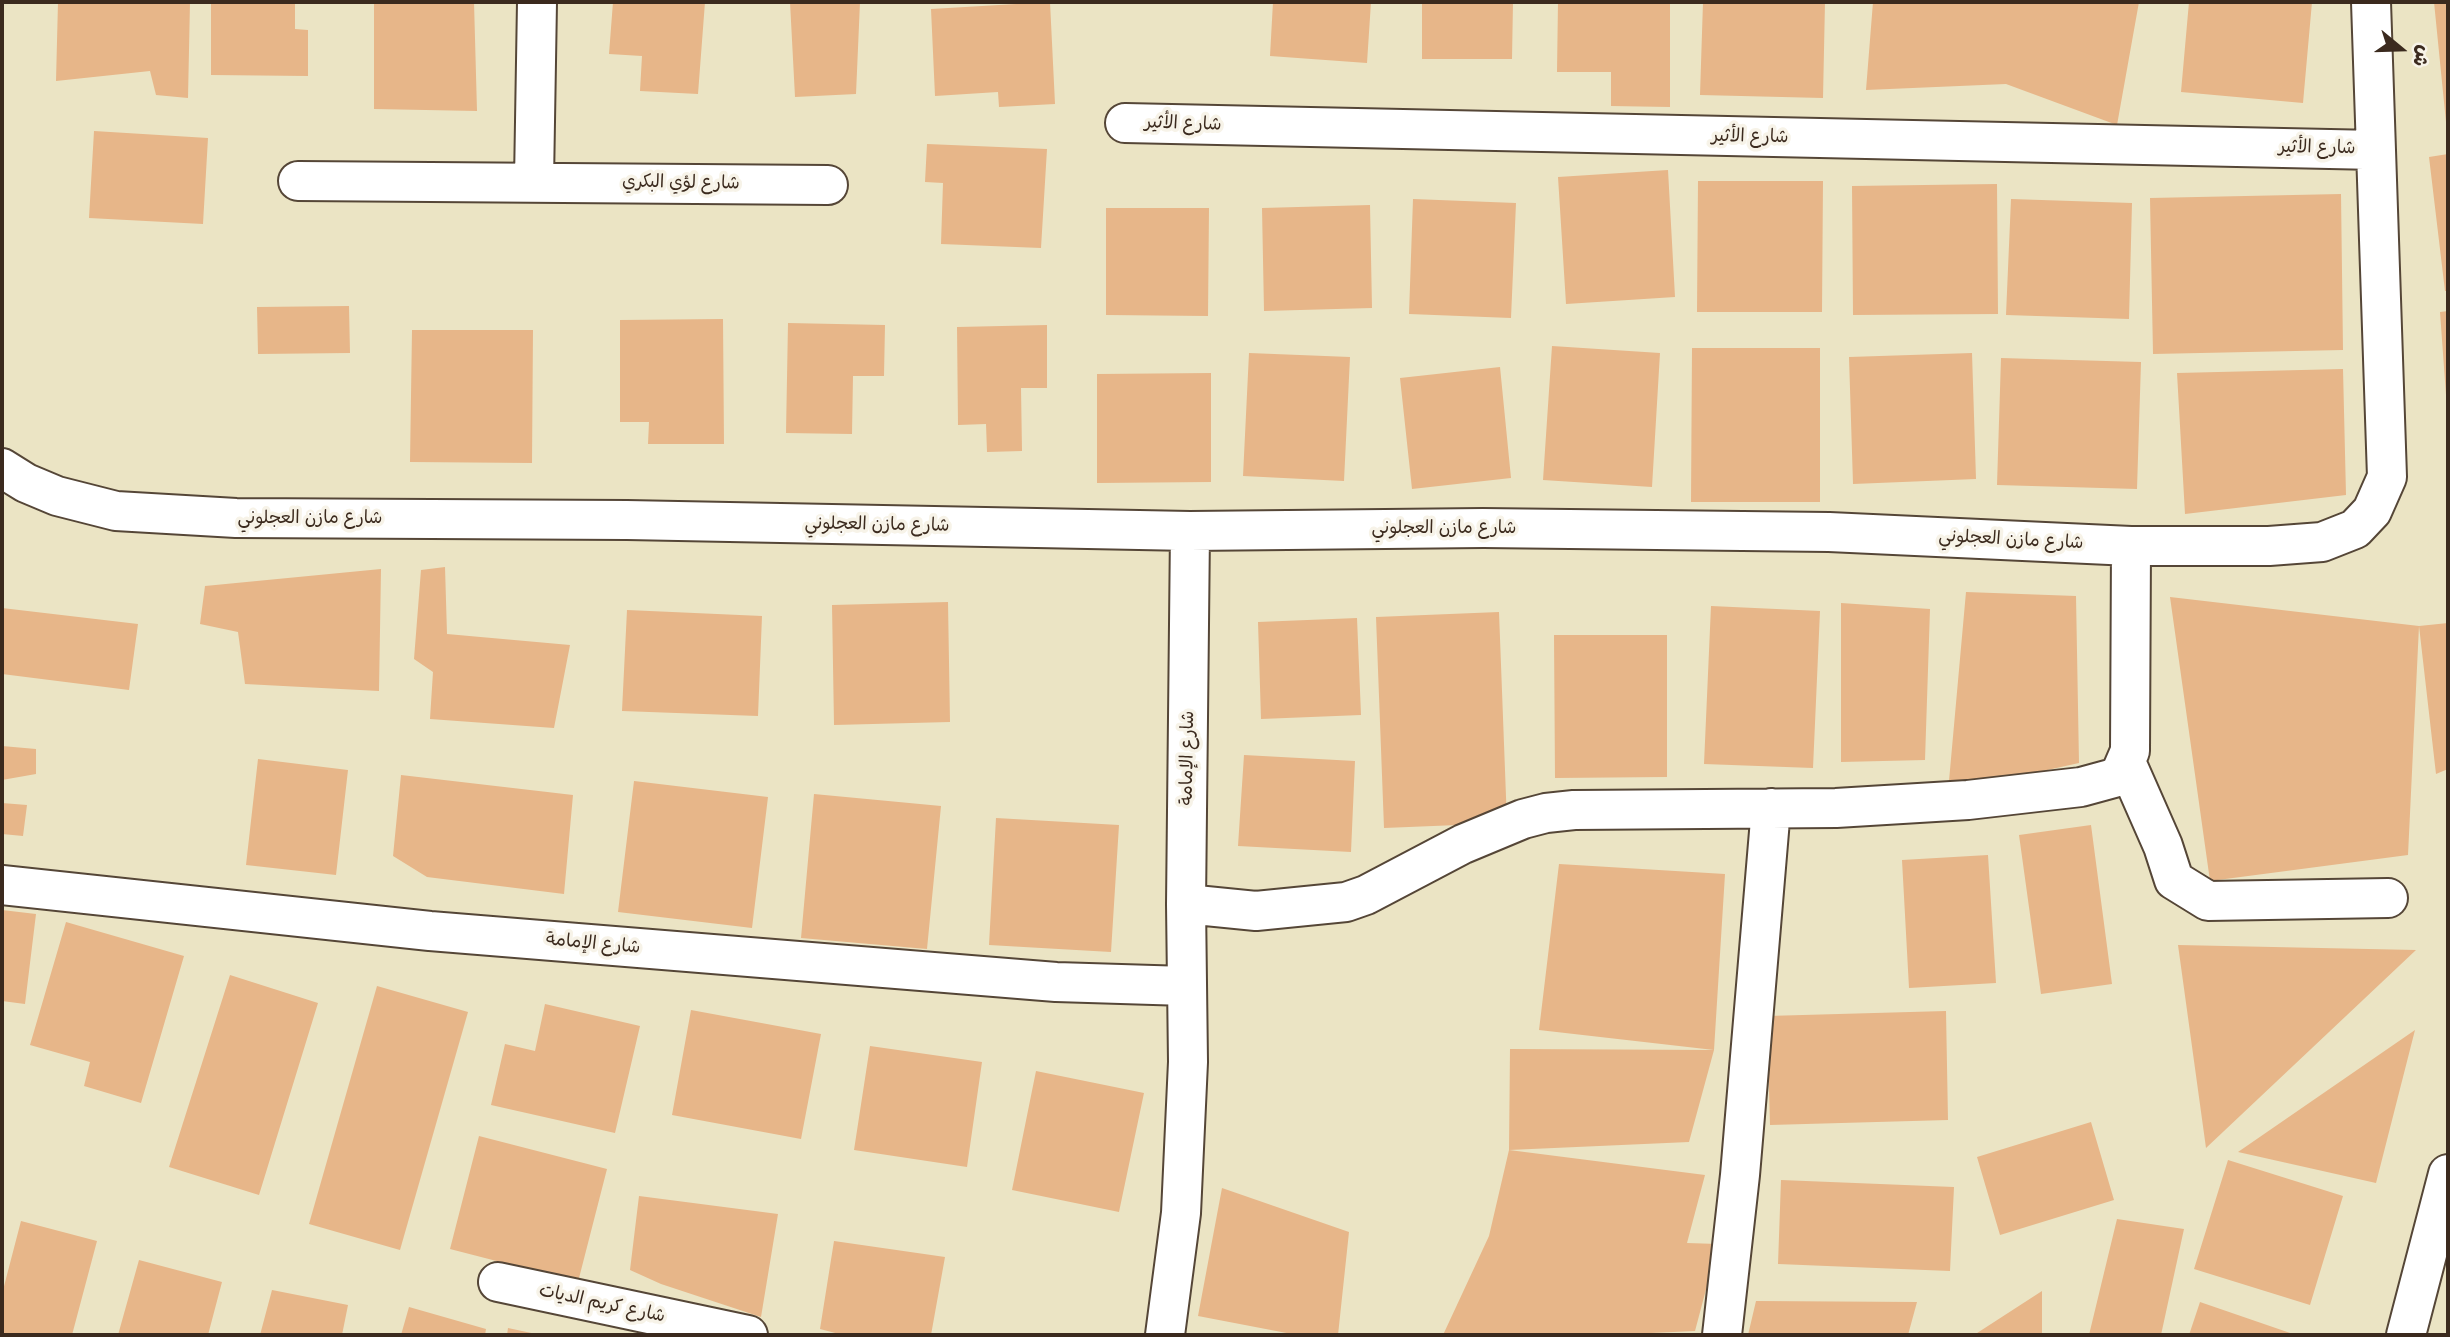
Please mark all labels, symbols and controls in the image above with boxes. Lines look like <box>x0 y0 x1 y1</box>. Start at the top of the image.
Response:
north arrow <box>2366 14 2436 84</box>
text: ش <box>2407 42 2436 70</box>
street label: شارع الأثير <box>1144 112 1222 136</box>
street label: شارع الأثير <box>1711 126 1789 148</box>
street label: شارع الأثير <box>2278 137 2356 159</box>
street label: شارع لؤي البكري <box>622 171 740 195</box>
street label: شارع مازن العجلوني <box>237 507 383 529</box>
street label: شارع مازن العجلوني <box>804 513 950 537</box>
street label: شارع مازن العجلوني <box>1371 517 1517 539</box>
street label: شارع مازن العجلوني <box>1938 525 2084 555</box>
street label: شارع الإمامة <box>1176 710 1200 806</box>
street label: شارع الإمامة <box>545 929 641 959</box>
street label: شارع كريم الديات <box>537 1280 667 1328</box>

